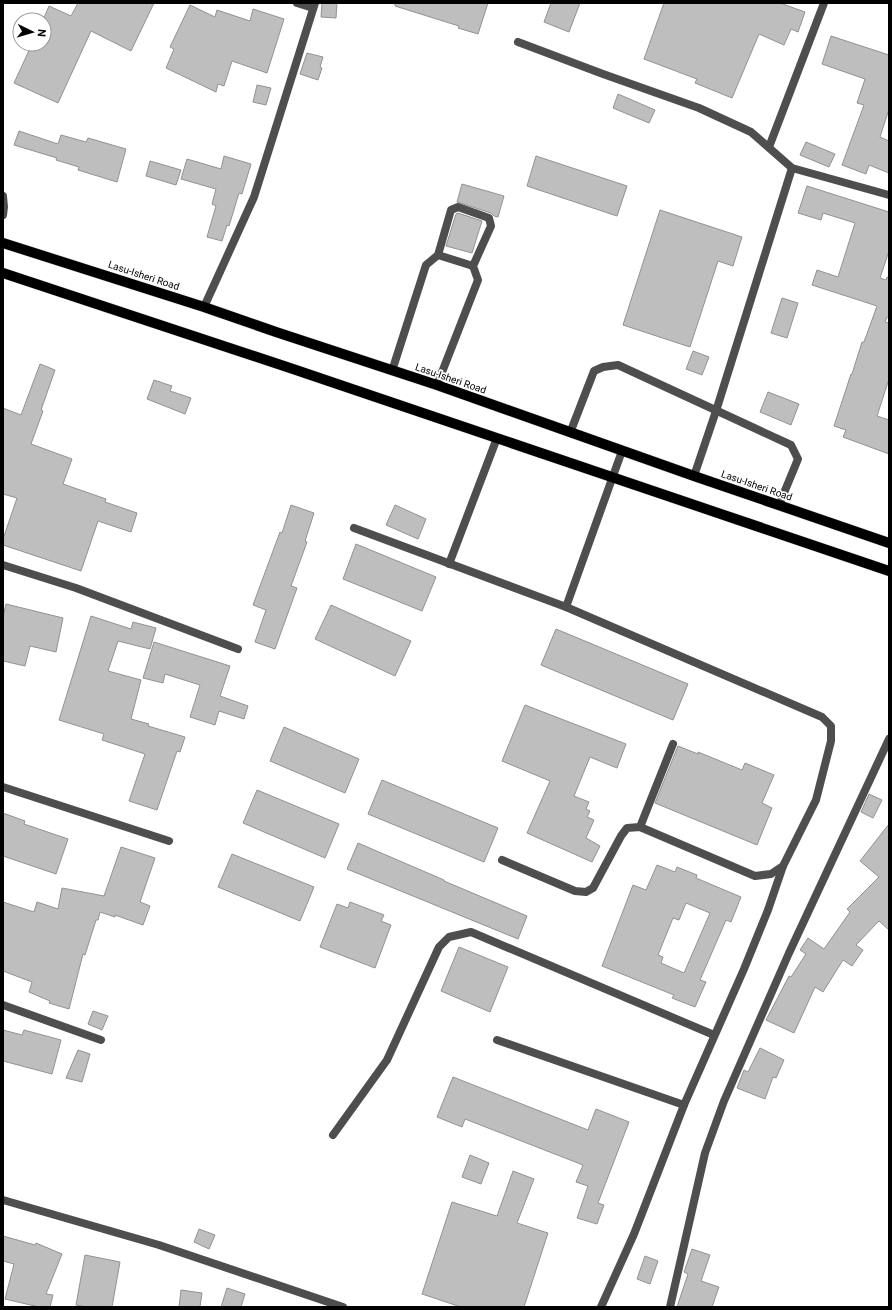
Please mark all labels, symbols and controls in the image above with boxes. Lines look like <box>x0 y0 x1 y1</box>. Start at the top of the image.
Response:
north arrow <box>12 12 52 52</box>
text: N <box>35 28 48 37</box>
street label: Lasu-Isheri Road <box>107 259 181 292</box>
street label: Lasu-Isheri Road <box>414 361 488 396</box>
street label: Lasu-Isheri Road <box>720 468 794 503</box>

